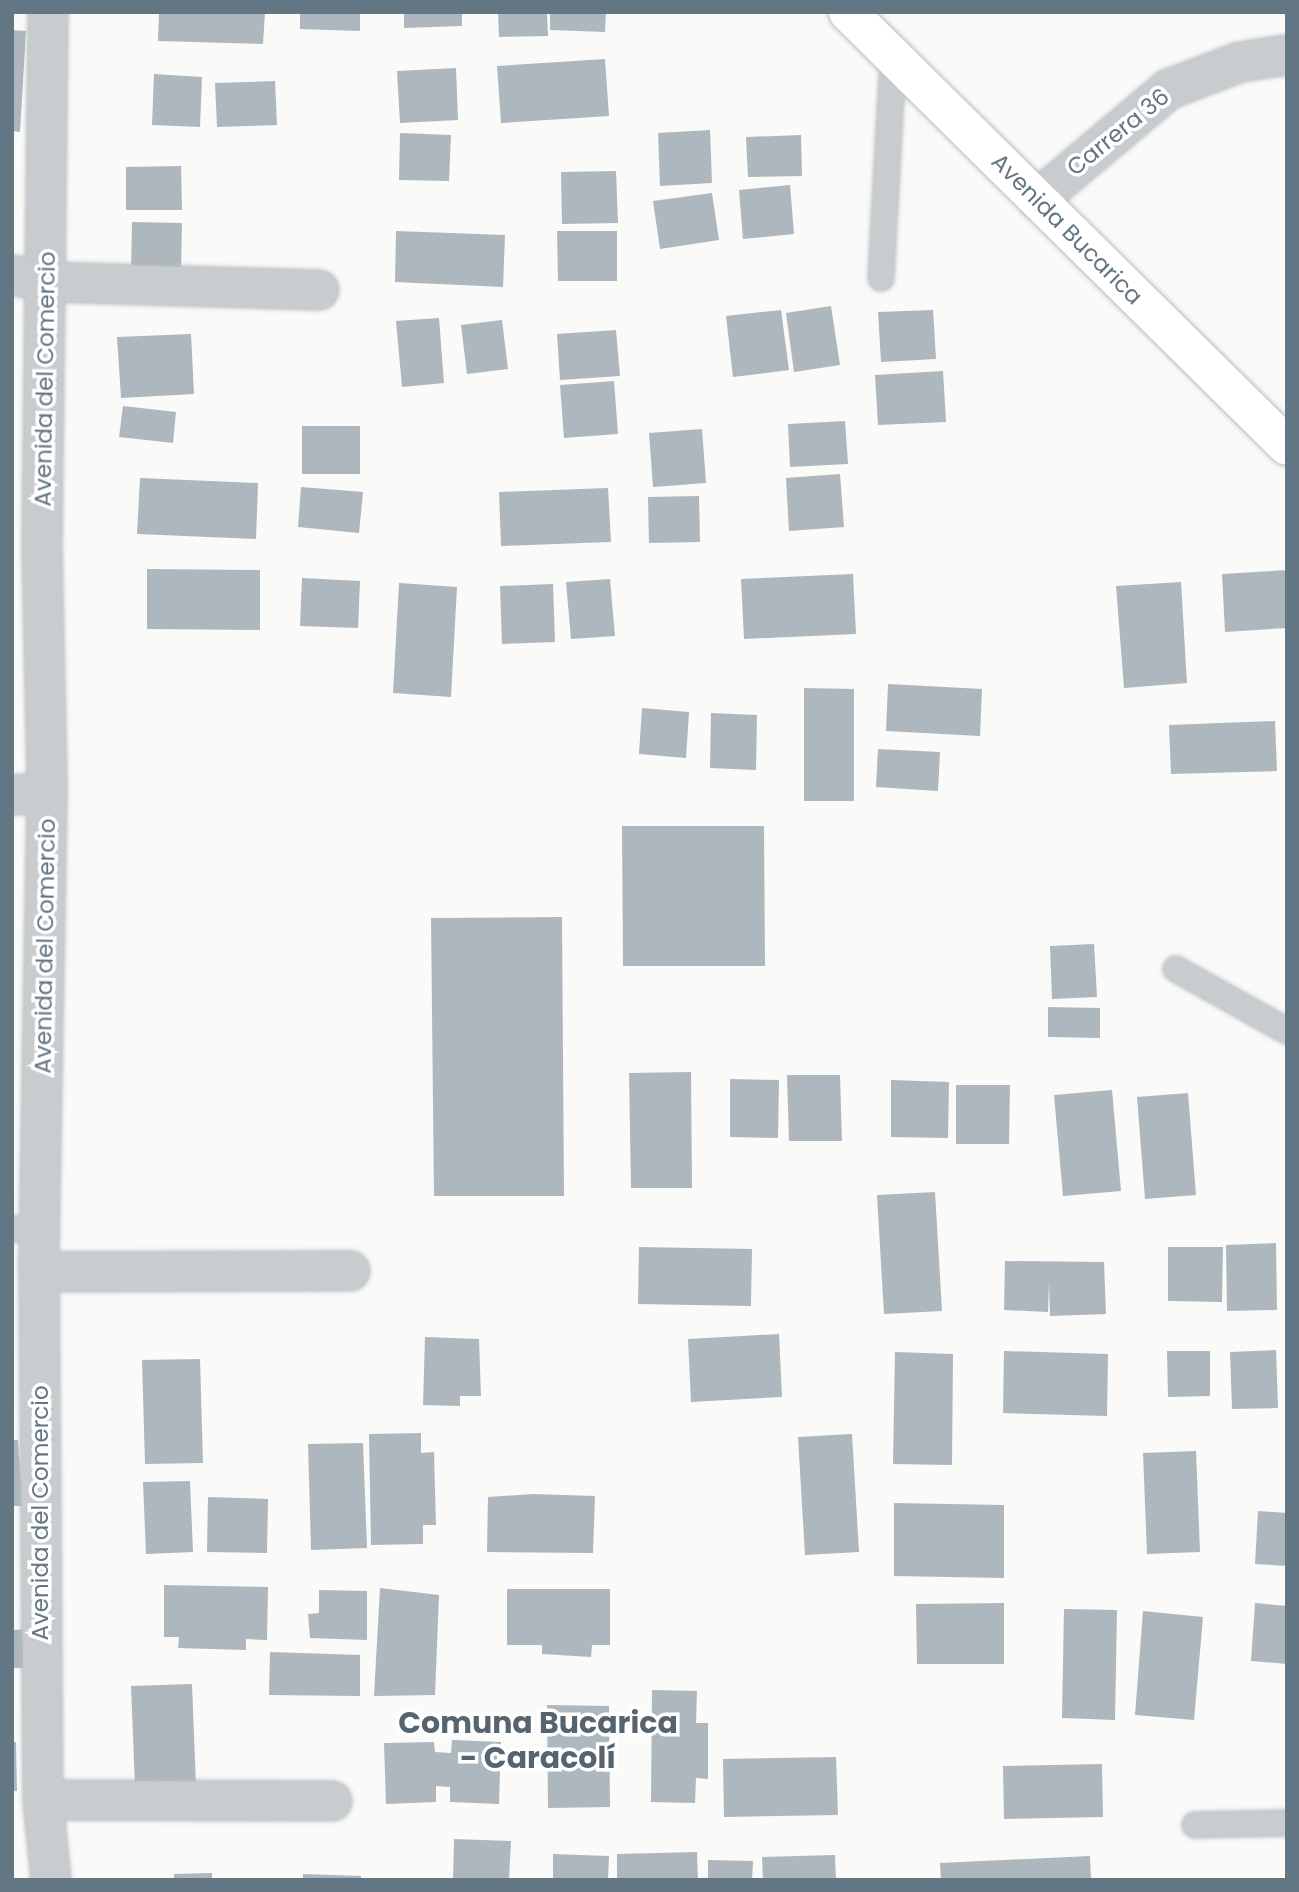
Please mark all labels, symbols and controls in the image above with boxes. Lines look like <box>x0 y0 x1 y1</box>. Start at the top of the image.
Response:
street label: Carrera 36 <box>1061 83 1175 181</box>
street label: Avenida Bucarica <box>986 148 1148 310</box>
street label: Avenida del Comercio <box>29 251 61 507</box>
street label: Avenida del Comercio <box>29 818 61 1074</box>
street label: Avenida del Comercio <box>26 1385 54 1641</box>
district label: Comuna Bucarica - Caracolí <box>398 1705 678 1776</box>

